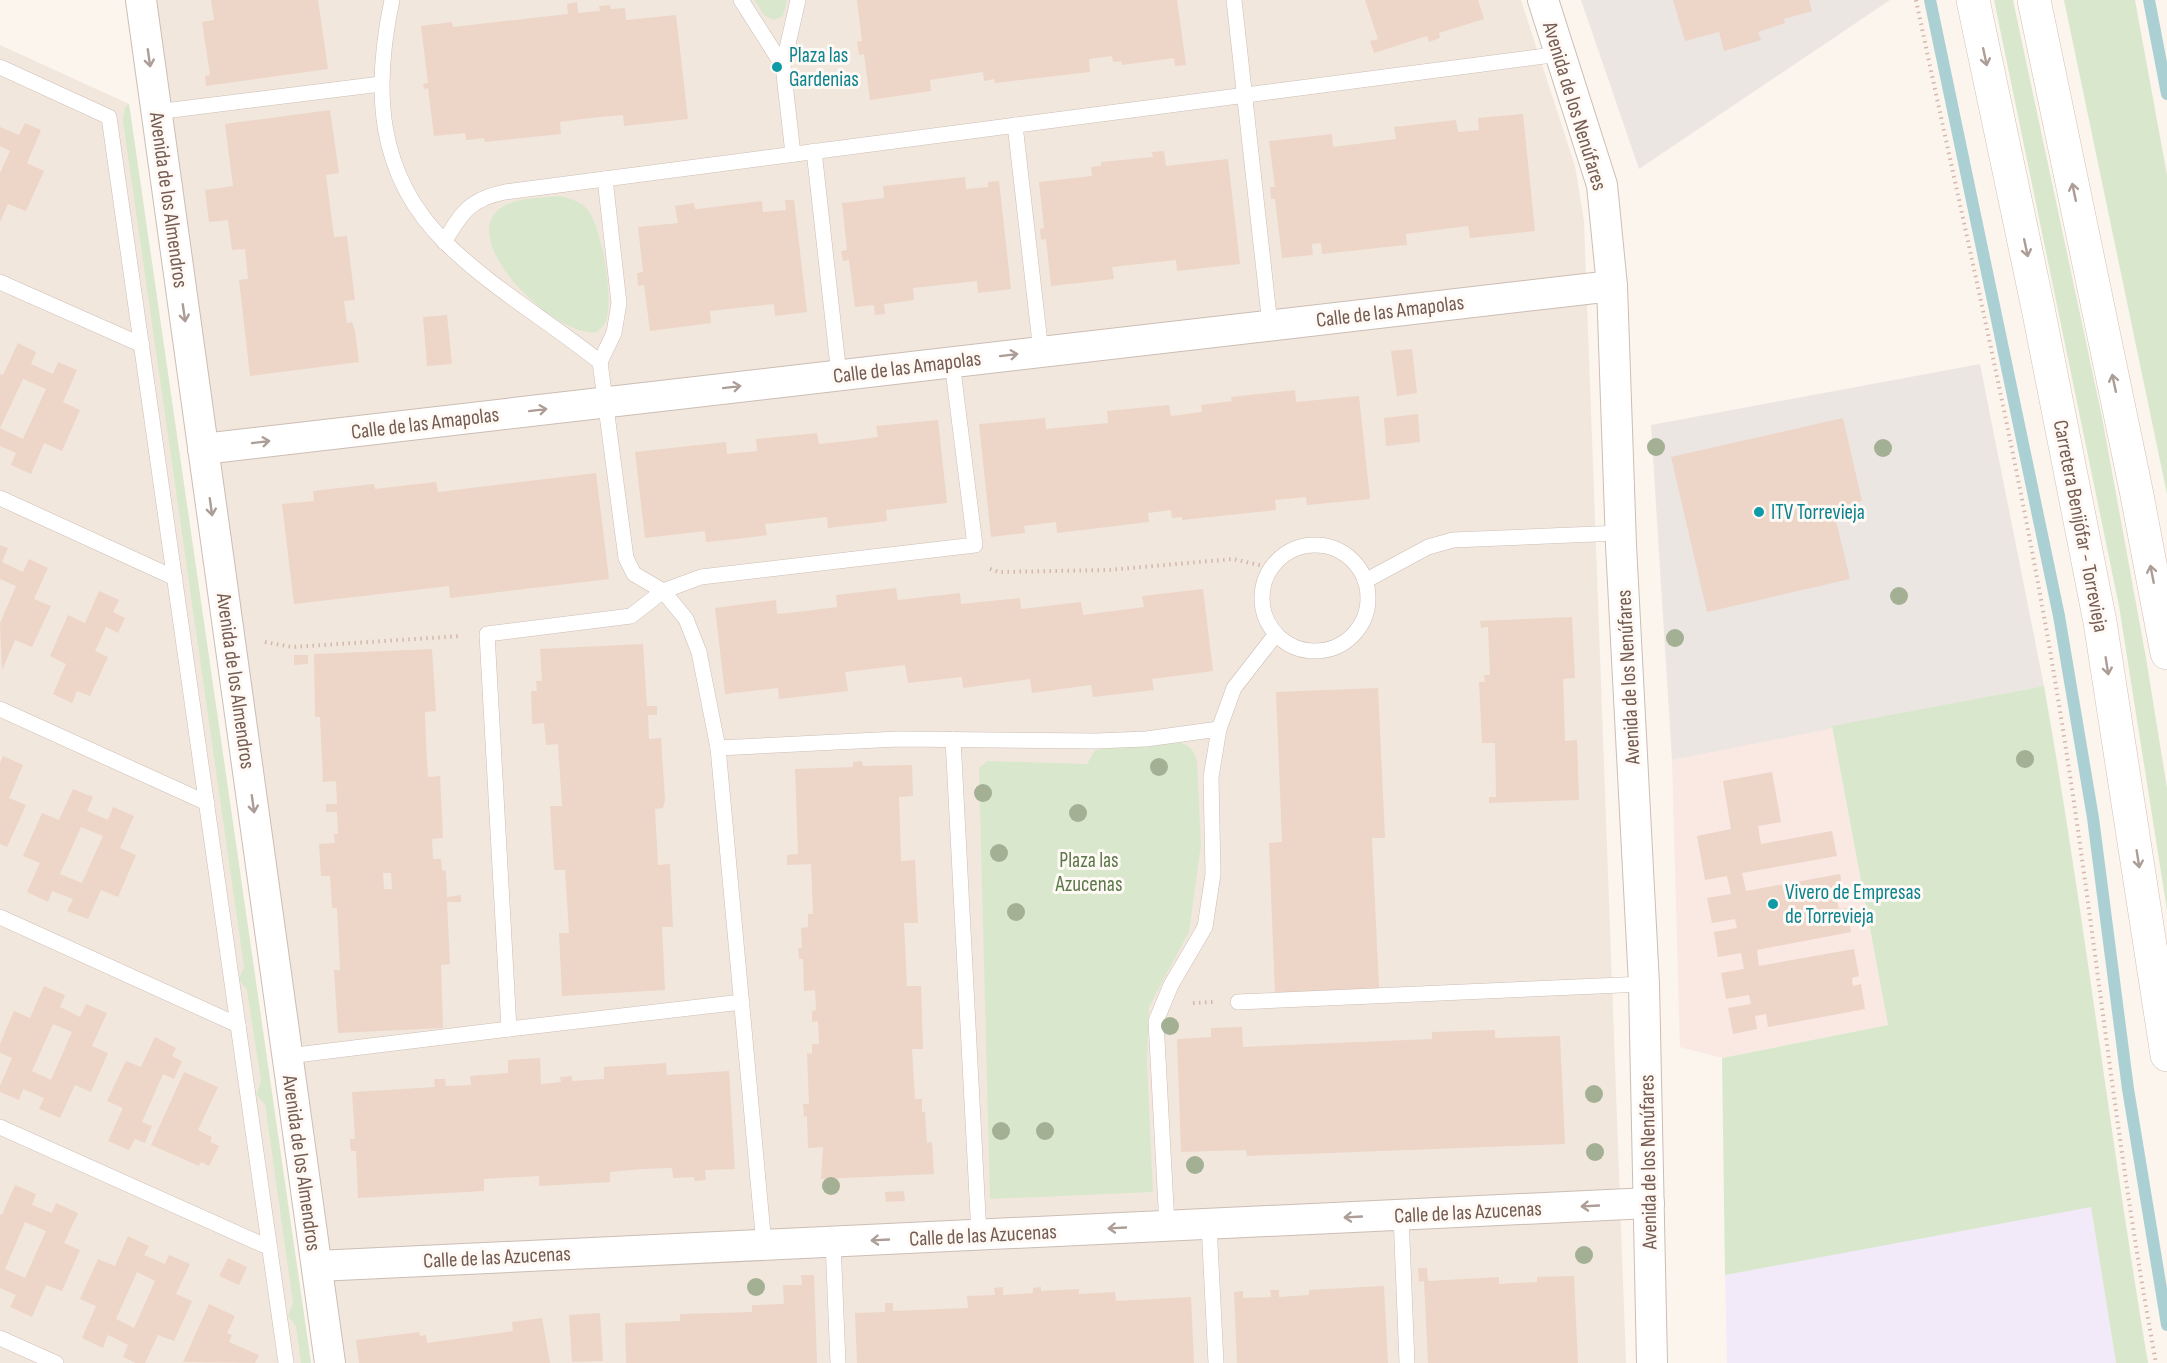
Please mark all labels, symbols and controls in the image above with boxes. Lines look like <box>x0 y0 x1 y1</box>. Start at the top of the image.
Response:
street label: Avenida de los Nenúfares <box>1537 18 1612 193</box>
place label: Plaza las Gardenias <box>789 43 859 92</box>
one-way arrow <box>1980 47 1991 66</box>
one-way arrow <box>144 48 155 67</box>
marker: Plaza las Gardenias <box>770 60 784 74</box>
street label: Avenida de los Almendros <box>144 110 193 289</box>
one-way arrow <box>2068 183 2079 203</box>
one-way arrow <box>2020 238 2032 257</box>
street label: Calle de las Amapolas <box>1315 290 1465 333</box>
one-way arrow <box>179 303 190 323</box>
street label: Calle de las Amapolas <box>832 346 982 389</box>
one-way arrow <box>999 350 1019 361</box>
one-way arrow <box>2108 374 2119 394</box>
one-way arrow <box>722 382 742 393</box>
street label: Calle de las Amapolas <box>350 402 500 445</box>
one-way arrow <box>528 404 548 415</box>
street label: Carretera Benijófar - Torrevieja <box>2048 418 2113 634</box>
one-way arrow <box>251 436 271 447</box>
one-way arrow <box>206 496 217 516</box>
place label: ITV Torrevieja <box>1771 500 1865 525</box>
marker: ITV Torrevieja <box>1752 505 1766 519</box>
one-way arrow <box>2146 565 2157 585</box>
street label: Avenida de los Nenúfares <box>1611 589 1646 766</box>
street label: Avenida de los Almendros <box>211 591 260 770</box>
one-way arrow <box>2102 656 2113 675</box>
one-way arrow <box>247 793 258 813</box>
park label: Plaza las Azucenas <box>1055 848 1122 897</box>
one-way arrow <box>2132 848 2143 868</box>
place label: Vivero de Empresas de Torrevieja <box>1785 880 1921 929</box>
marker: Vivero de Empresas de Torrevieja <box>1766 897 1780 911</box>
street label: Avenida de los Almendros <box>277 1073 326 1252</box>
street label: Avenida de los Nenúfares <box>1634 1074 1663 1251</box>
street label: Calle de las Azucenas <box>1394 1196 1542 1229</box>
one-way arrow <box>1581 1201 1601 1212</box>
one-way arrow <box>1344 1212 1364 1223</box>
street label: Calle de las Azucenas <box>909 1219 1057 1252</box>
one-way arrow <box>1107 1223 1127 1234</box>
one-way arrow <box>870 1234 890 1245</box>
street label: Calle de las Azucenas <box>423 1241 571 1274</box>

